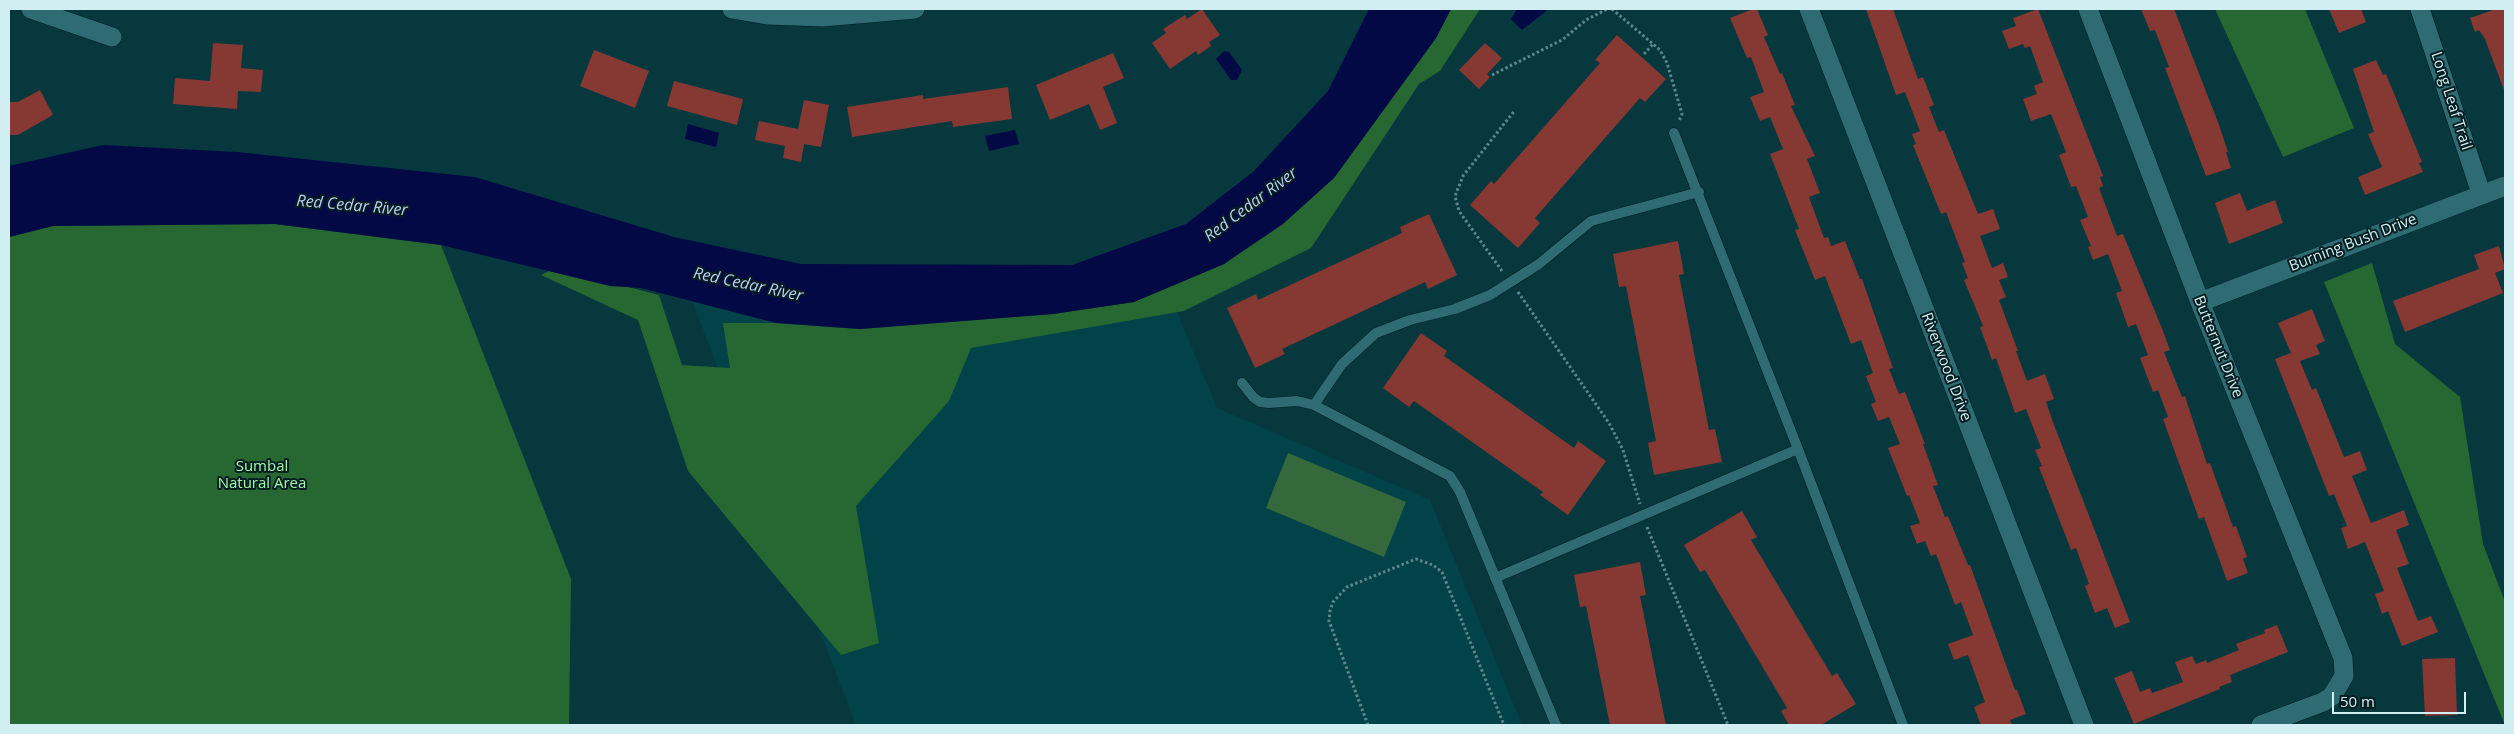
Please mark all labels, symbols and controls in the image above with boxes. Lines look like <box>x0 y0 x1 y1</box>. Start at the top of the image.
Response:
street label: Long Leaf Trail <box>2427 50 2475 152</box>
water label: Red Cedar River <box>1201 164 1301 246</box>
water label: Red Cedar River <box>296 192 408 220</box>
street label: Burning Bush Drive <box>2287 210 2419 276</box>
water label: Red Cedar River <box>691 264 805 306</box>
street label: Butternut Drive <box>2189 293 2247 401</box>
street label: Riverwood Drive <box>1917 310 1975 424</box>
park label: Sumbal Natural Area <box>218 458 306 493</box>
scale bar <box>2334 682 2468 714</box>
text: 50 m <box>2340 691 2375 711</box>

